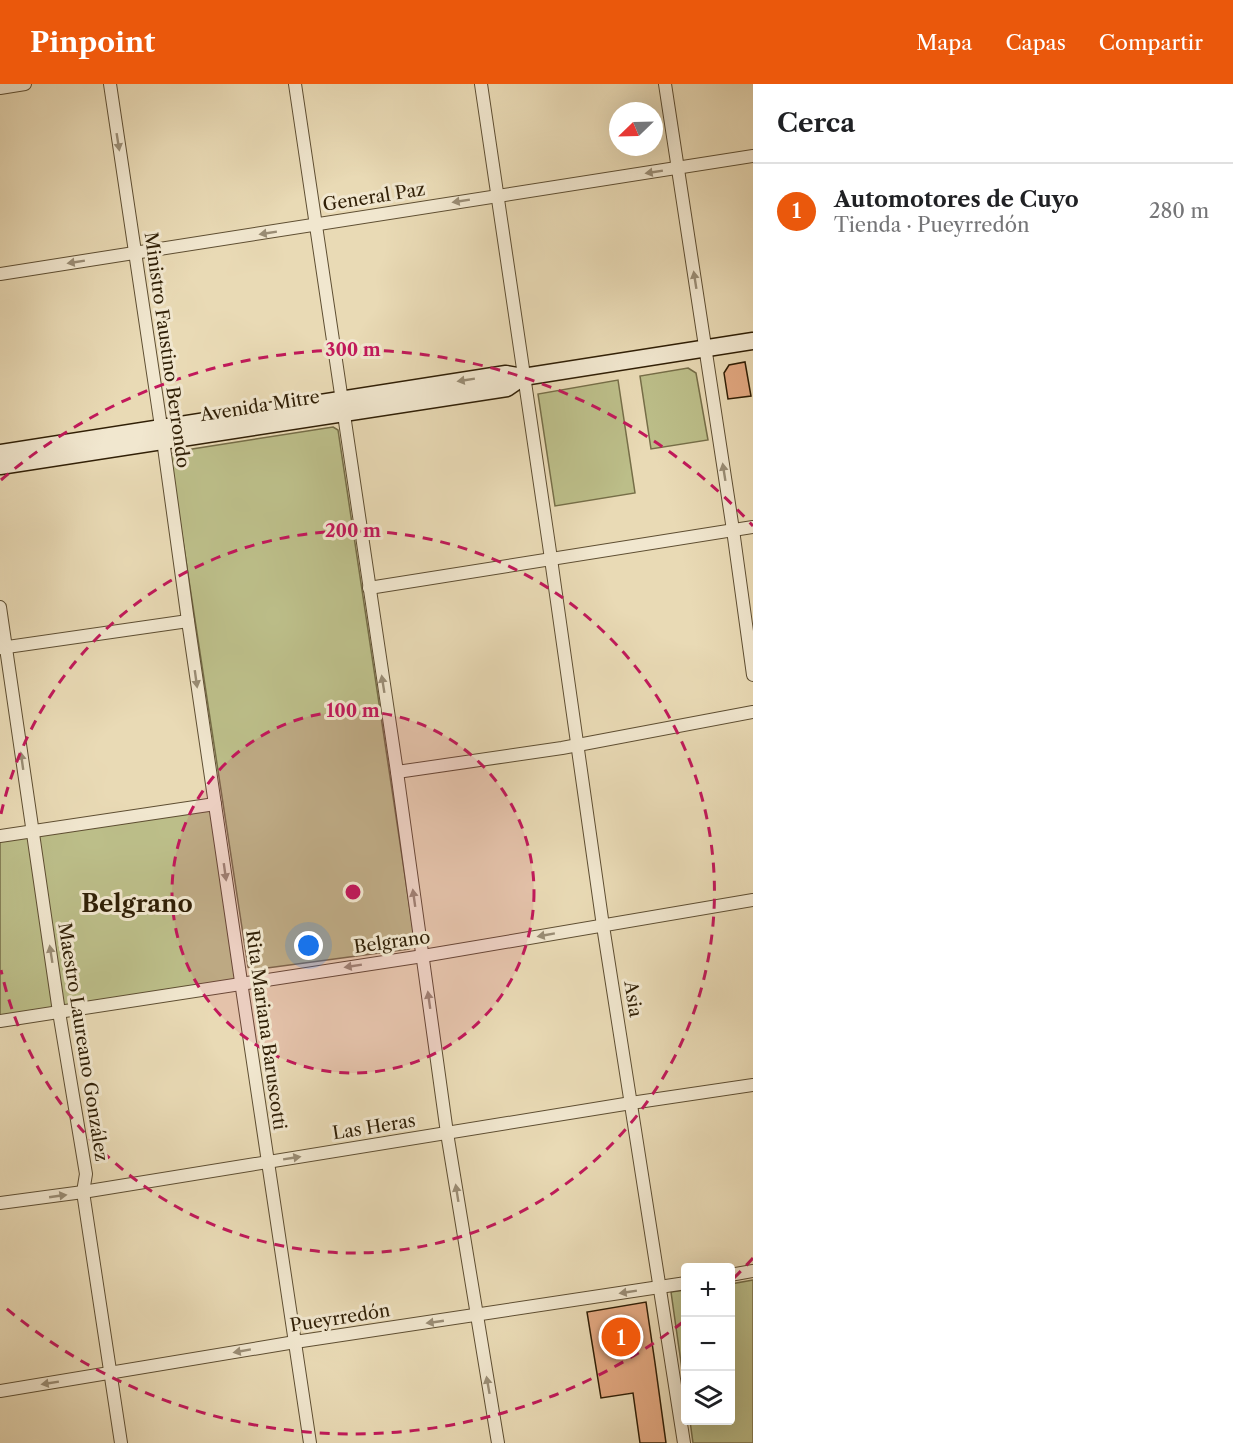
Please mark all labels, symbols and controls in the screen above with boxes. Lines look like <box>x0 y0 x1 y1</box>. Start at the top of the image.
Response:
text: Pinpoint <box>30 25 155 59</box>
text: Mapa <box>916 30 972 55</box>
text: Capas <box>1005 30 1066 55</box>
text: Compartir <box>1099 30 1203 55</box>
north arrow <box>609 102 663 156</box>
text: Cerca <box>777 107 855 139</box>
one-way arrow <box>114 132 123 151</box>
one-way arrow <box>644 168 663 177</box>
street label: General Paz <box>321 178 427 216</box>
text: Automotores de Cuyo <box>834 186 1079 213</box>
one-way arrow <box>451 197 470 206</box>
text: 1 <box>792 199 801 223</box>
text: 280 m <box>1149 199 1209 223</box>
text: Tienda · Pueyrredón <box>834 213 1029 237</box>
one-way arrow <box>259 228 278 237</box>
street label: Ministro Faustino Berrondo <box>140 231 194 469</box>
one-way arrow <box>66 258 85 267</box>
one-way arrow <box>690 270 699 289</box>
text: 300 m <box>325 339 381 361</box>
one-way arrow <box>456 376 475 385</box>
street label: Avenida Mitre <box>198 386 321 426</box>
one-way arrow <box>719 463 728 482</box>
text: 200 m <box>325 520 381 542</box>
one-way arrow <box>192 670 201 689</box>
one-way arrow <box>379 675 388 694</box>
text: 100 m <box>326 700 380 722</box>
one-way arrow <box>18 752 27 771</box>
one-way arrow <box>220 863 229 882</box>
centre of rings <box>343 882 363 902</box>
one-way arrow <box>410 888 419 907</box>
district label: Belgrano <box>81 889 193 918</box>
street label: Maestro Laureano González <box>53 921 113 1163</box>
street label: Belgrano <box>352 926 432 958</box>
street label: Rita Mariana Baruscotti <box>241 929 291 1132</box>
your location <box>294 931 323 960</box>
one-way arrow <box>536 931 555 940</box>
one-way arrow <box>46 945 55 964</box>
one-way arrow <box>343 961 362 970</box>
street label: Asia <box>619 978 647 1019</box>
one-way arrow <box>424 990 433 1009</box>
street label: Las Heras <box>331 1110 417 1144</box>
one-way arrow <box>283 1153 302 1162</box>
one-way arrow <box>452 1183 461 1202</box>
one-way arrow <box>49 1191 68 1200</box>
map controls <box>681 1263 735 1425</box>
button: + <box>681 1263 735 1317</box>
one-way arrow <box>618 1288 637 1297</box>
street label: Pueyrredón <box>288 1299 392 1337</box>
pin: 1 <box>602 1314 640 1360</box>
one-way arrow <box>425 1317 444 1326</box>
button: − <box>681 1317 735 1371</box>
one-way arrow <box>233 1347 252 1356</box>
button: layers <box>681 1371 735 1425</box>
one-way arrow <box>483 1376 492 1395</box>
one-way arrow <box>40 1379 59 1388</box>

